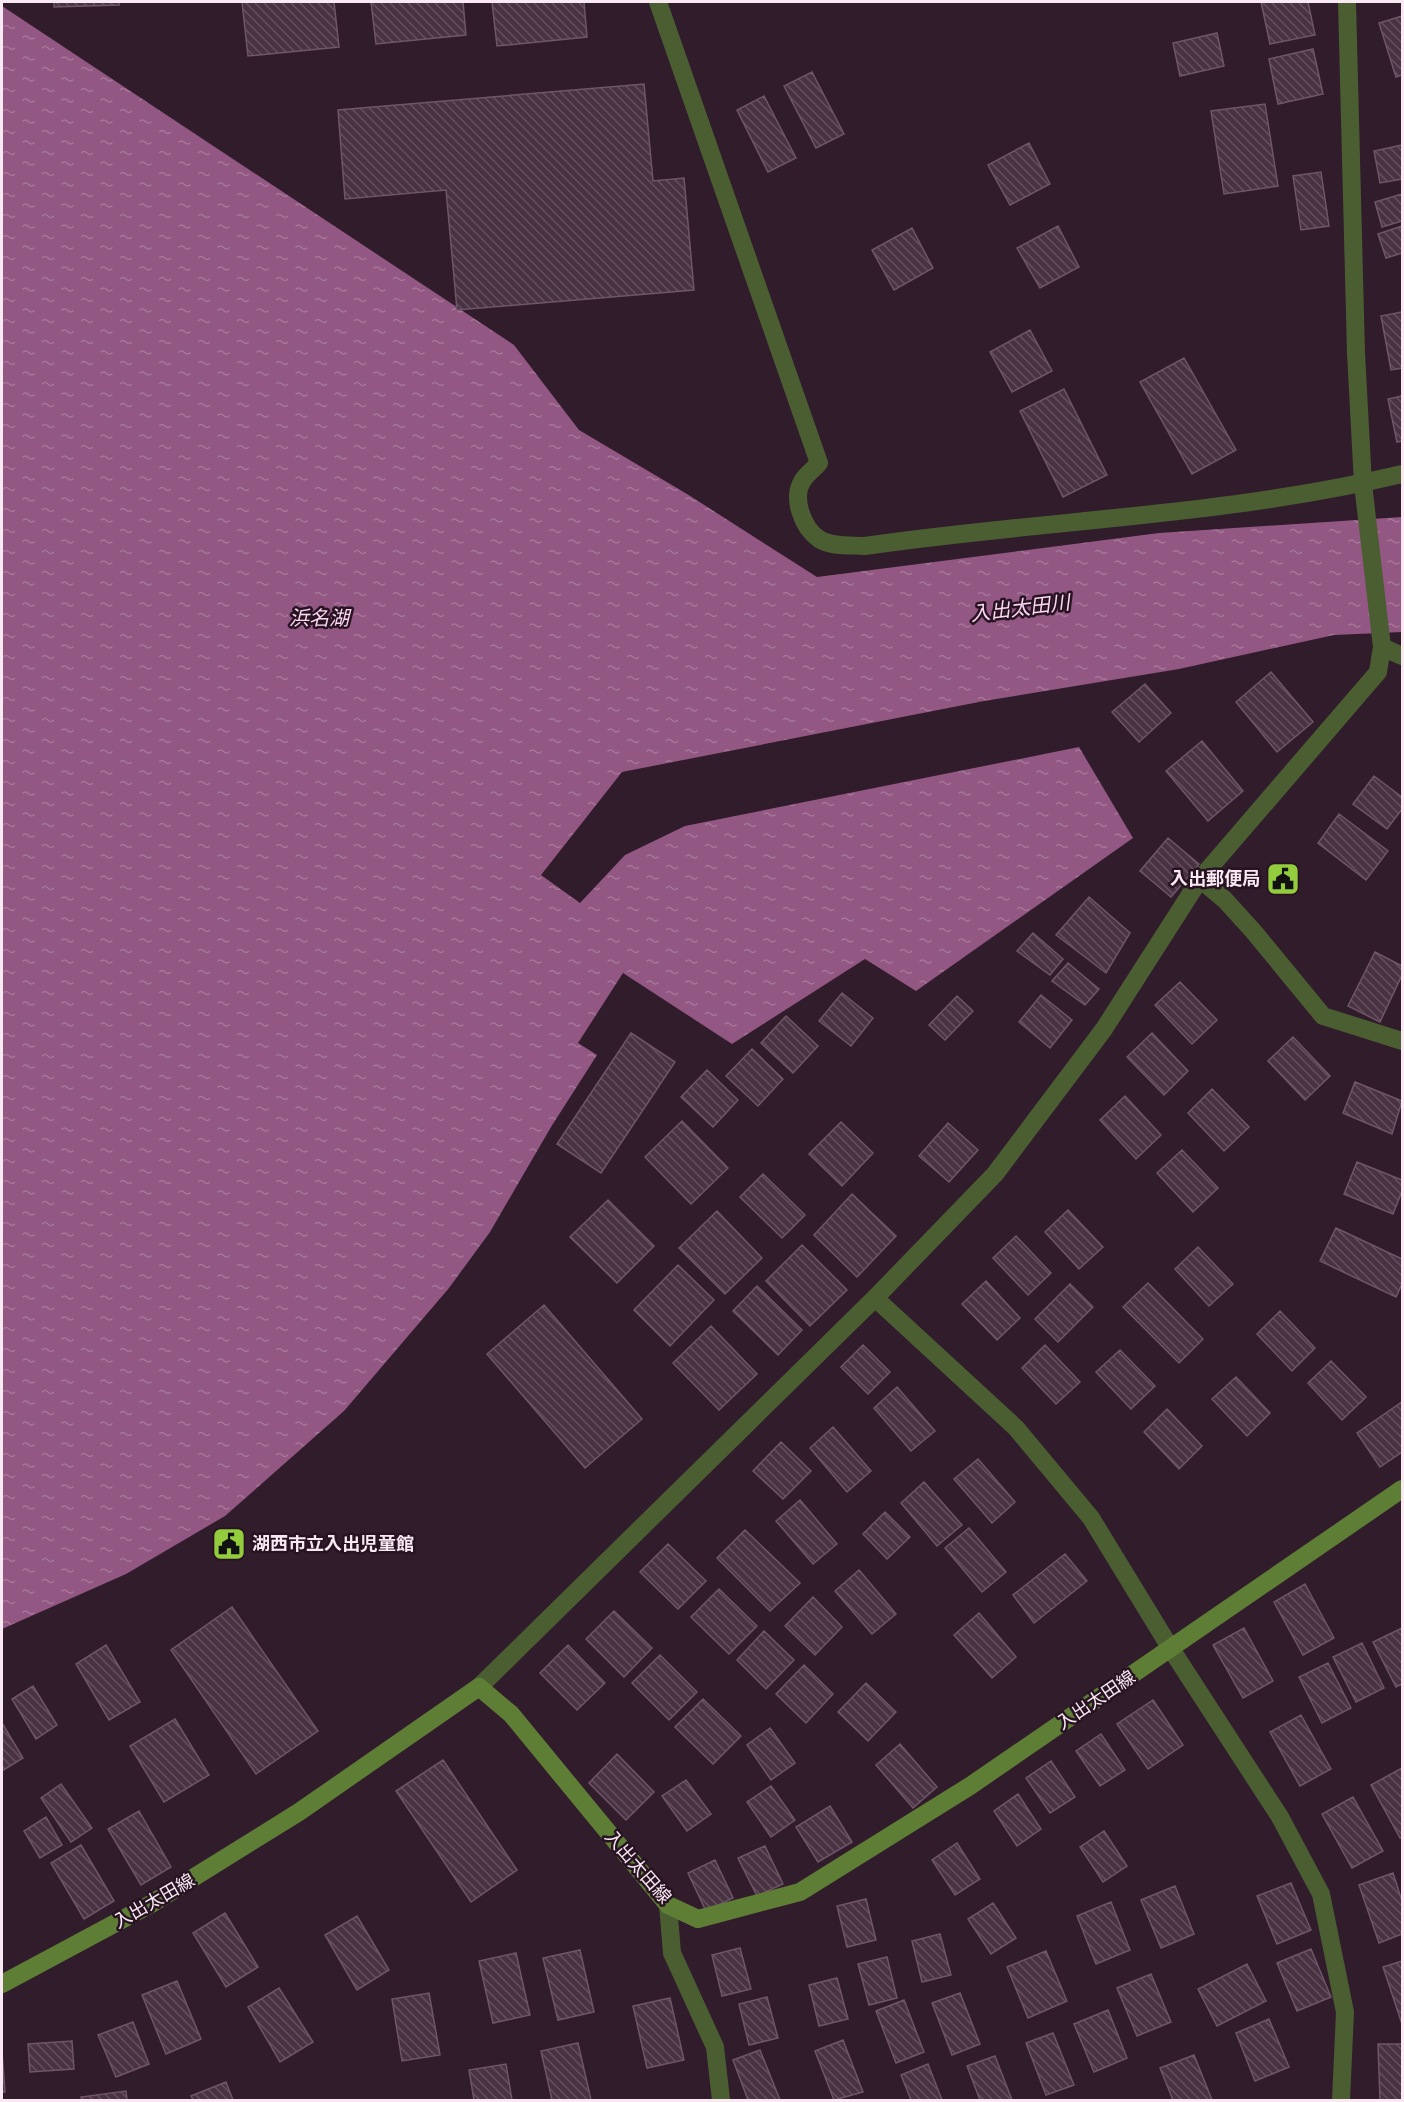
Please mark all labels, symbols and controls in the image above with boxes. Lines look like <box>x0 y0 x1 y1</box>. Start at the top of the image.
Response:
water label: 入出太田川 <box>969 590 1073 626</box>
water label: 浜名湖 <box>289 606 352 630</box>
public building icon: 入出郵便局 <box>1265 861 1301 897</box>
place label: 入出郵便局 <box>1170 868 1260 889</box>
public building icon: 湖西市立入出児童館 <box>211 1526 247 1562</box>
place label: 湖西市立入出児童館 <box>252 1533 414 1554</box>
street label: 入出太田線 <box>1053 1666 1139 1733</box>
street label: 入出太田線 <box>601 1826 676 1908</box>
street label: 入出太田線 <box>110 1869 198 1932</box>

